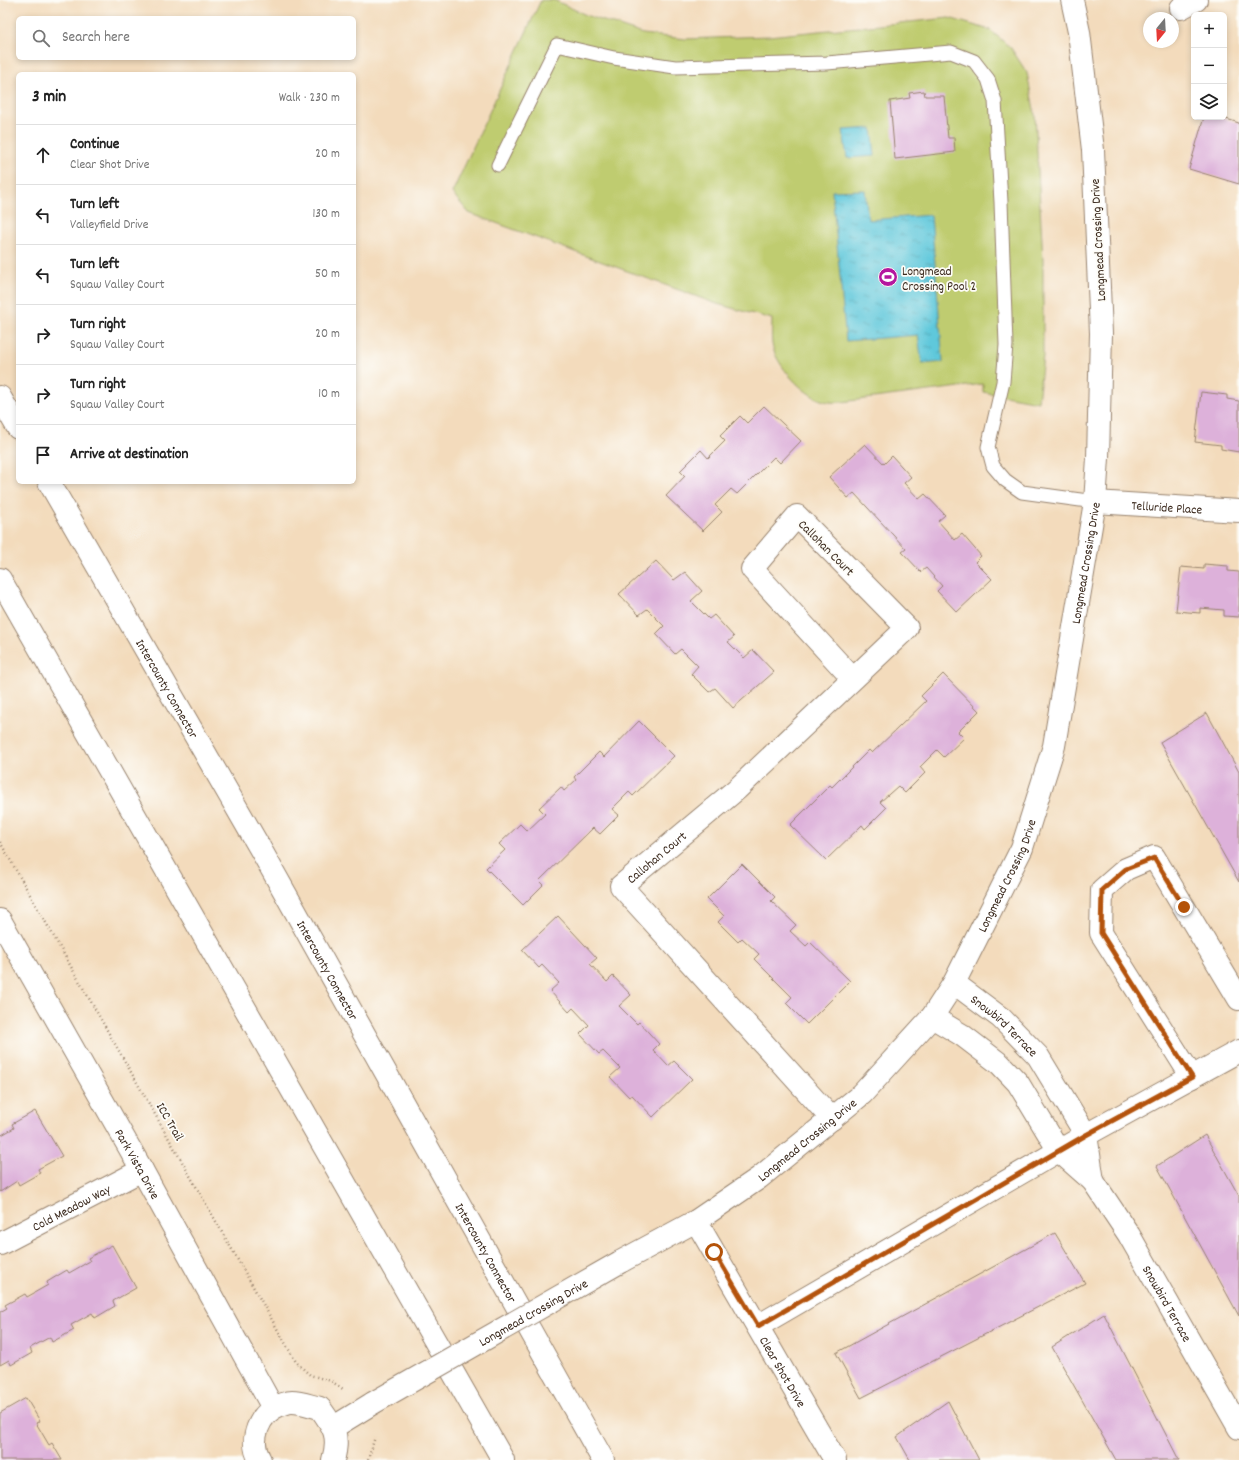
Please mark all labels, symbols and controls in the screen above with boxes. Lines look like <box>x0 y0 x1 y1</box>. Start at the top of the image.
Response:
north arrow <box>1143 12 1179 48</box>
map controls <box>1191 12 1227 120</box>
button: + <box>1191 12 1227 48</box>
search box <box>16 16 356 60</box>
icon: search <box>30 27 52 49</box>
text: Search here <box>62 27 130 49</box>
button: − <box>1191 48 1227 84</box>
button: layers <box>1191 84 1227 120</box>
text: 3 min <box>32 86 66 110</box>
text: Walk · 230 m <box>279 89 340 108</box>
text: Continue <box>70 134 119 156</box>
icon: ahead <box>32 144 54 166</box>
text: 20 m <box>315 145 340 164</box>
text: Clear Shot Drive <box>70 156 149 175</box>
street label: Longmead Crossing Drive <box>1087 178 1112 302</box>
text: Turn left <box>70 194 119 216</box>
icon: left <box>32 204 54 226</box>
text: 130 m <box>312 205 340 224</box>
text: Valleyfield Drive <box>70 216 148 235</box>
text: Turn left <box>70 254 119 276</box>
place label: Longmead Crossing Pool 2 <box>902 263 976 297</box>
icon: left <box>32 264 54 286</box>
text: 50 m <box>315 265 340 284</box>
sports icon: Longmead Crossing Pool 2 <box>877 266 899 288</box>
text: Squaw Valley Court <box>70 276 165 295</box>
text: Turn right <box>70 314 126 336</box>
icon: right <box>32 324 54 346</box>
text: 20 m <box>315 325 340 344</box>
text: Squaw Valley Court <box>70 336 165 355</box>
text: Turn right <box>70 374 126 396</box>
icon: right <box>32 384 54 406</box>
text: 10 m <box>318 385 340 404</box>
text: Squaw Valley Court <box>70 396 165 415</box>
icon: arrive <box>32 444 54 466</box>
text: Arrive at destination <box>70 444 188 466</box>
street label: Telluride Place <box>1131 497 1203 521</box>
street label: Longmead Crossing Drive <box>1068 501 1107 625</box>
street label: Callohan Court <box>793 516 858 581</box>
street label: Intercounty Connector <box>129 636 202 743</box>
street label: Longmead Crossing Drive <box>974 817 1043 936</box>
street label: Callohan Court <box>623 828 692 889</box>
route end <box>1175 898 1193 916</box>
street label: Intercounty Connector <box>290 918 362 1025</box>
street label: Snowbird Terrace <box>965 991 1041 1063</box>
street label: Longmead Crossing Drive <box>754 1095 862 1187</box>
street label: ICC Trail <box>150 1100 187 1145</box>
street label: Park Vista Drive <box>109 1126 164 1204</box>
street label: Cold Meadow Way <box>30 1181 115 1238</box>
street label: Intercounty Connector <box>449 1200 520 1307</box>
route start <box>705 1243 723 1261</box>
street label: Snowbird Terrace <box>1136 1262 1195 1346</box>
street label: Longmead Crossing Drive <box>476 1275 592 1353</box>
street label: Clear Shot Drive <box>753 1333 810 1412</box>

